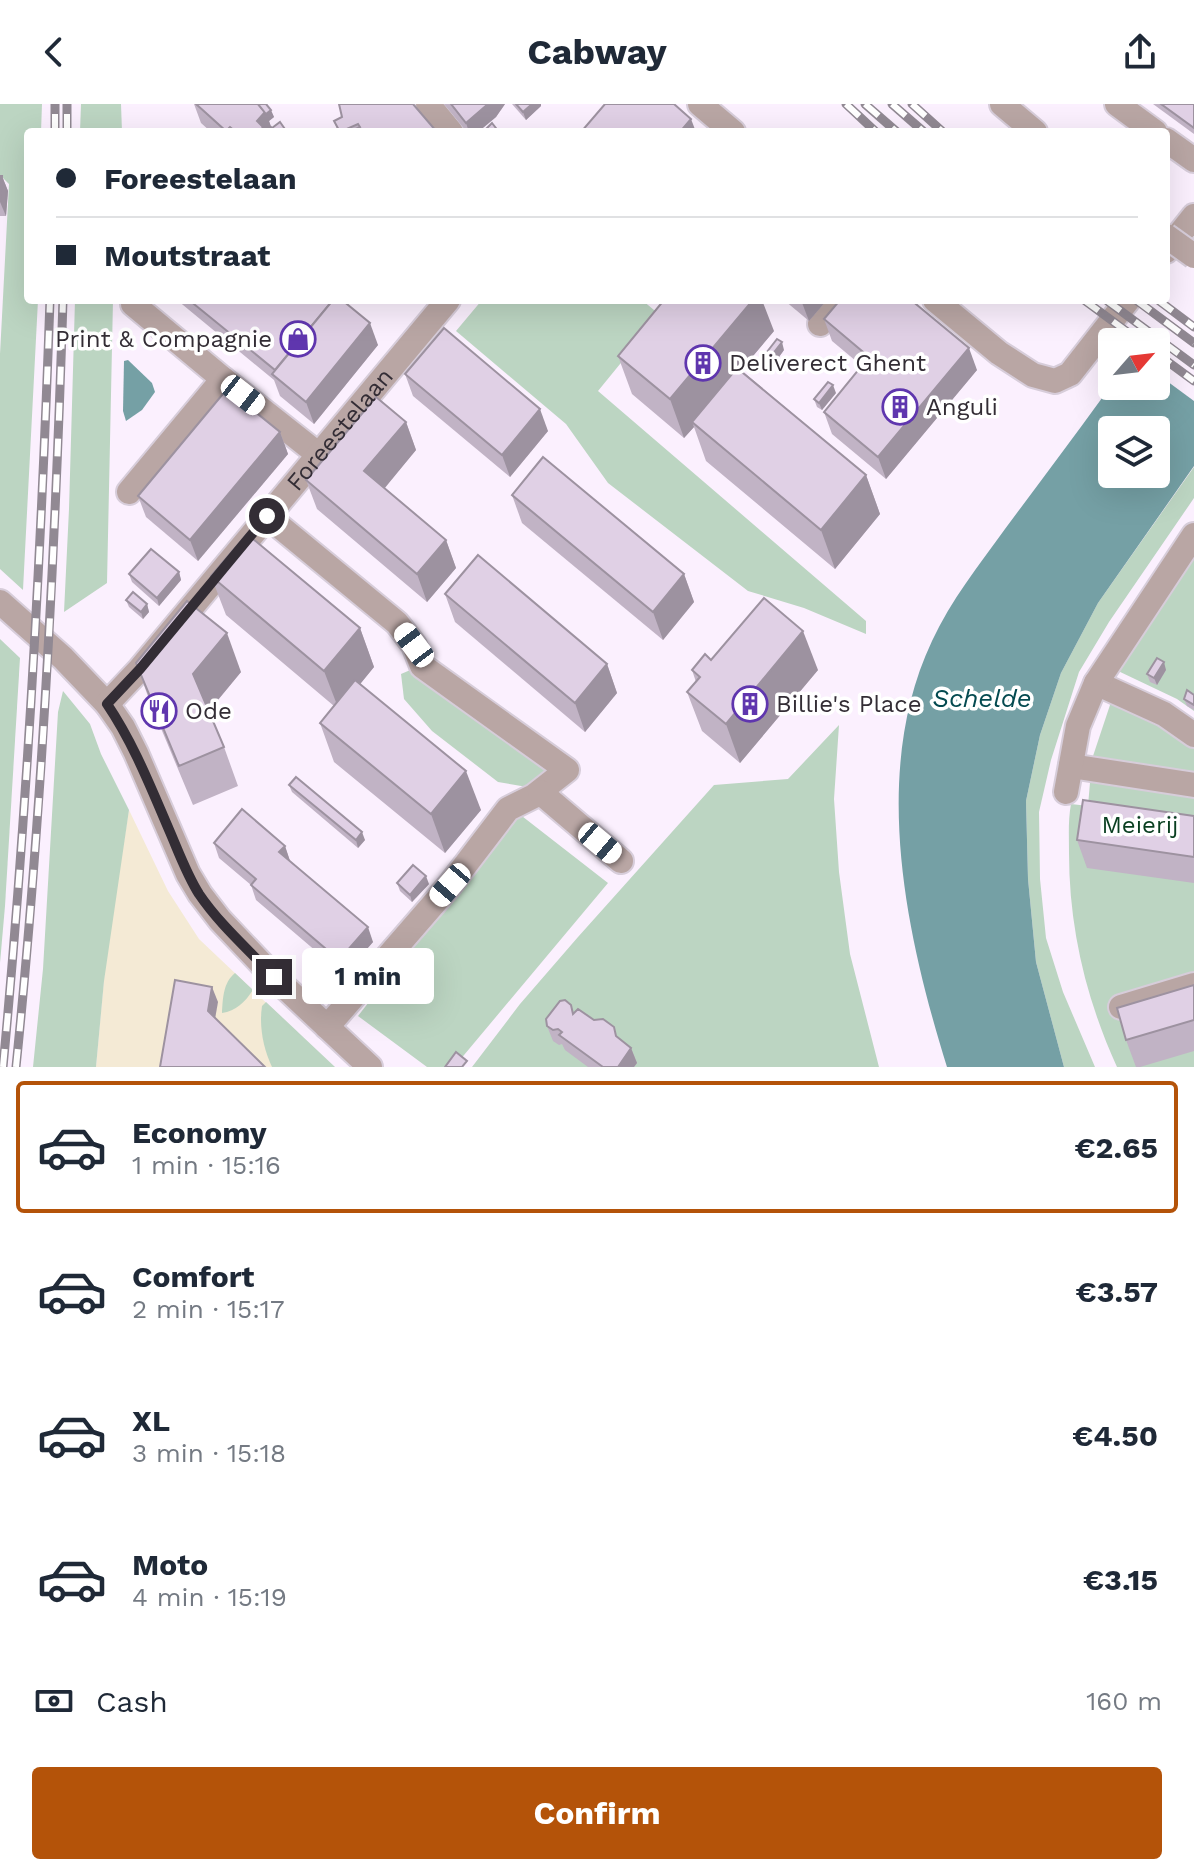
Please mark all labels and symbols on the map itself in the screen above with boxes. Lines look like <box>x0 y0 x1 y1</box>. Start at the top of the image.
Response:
shop icon: Print & Compagnie <box>279 320 317 358</box>
place label: Print & Compagnie <box>55 325 272 353</box>
north arrow <box>1098 328 1170 400</box>
building icon: Deliverect Ghent <box>684 344 722 382</box>
place label: Deliverect Ghent <box>729 349 926 377</box>
street label: Foreestelaan <box>281 363 399 496</box>
car <box>217 371 269 419</box>
building icon: Anguli <box>881 388 919 426</box>
place label: Anguli <box>926 393 998 421</box>
route start <box>249 498 285 534</box>
car <box>390 619 438 671</box>
water label: Schelde <box>932 683 1032 713</box>
building icon: Billie's Place <box>731 685 769 723</box>
place label: Billie's Place <box>776 690 922 718</box>
restaurant icon: Ode <box>140 692 178 730</box>
place label: Ode <box>185 697 232 725</box>
park label: Meierij <box>1102 811 1178 839</box>
car <box>574 818 626 868</box>
car <box>425 859 475 911</box>
callout: 1 min <box>302 949 434 1005</box>
route end <box>256 959 292 995</box>

